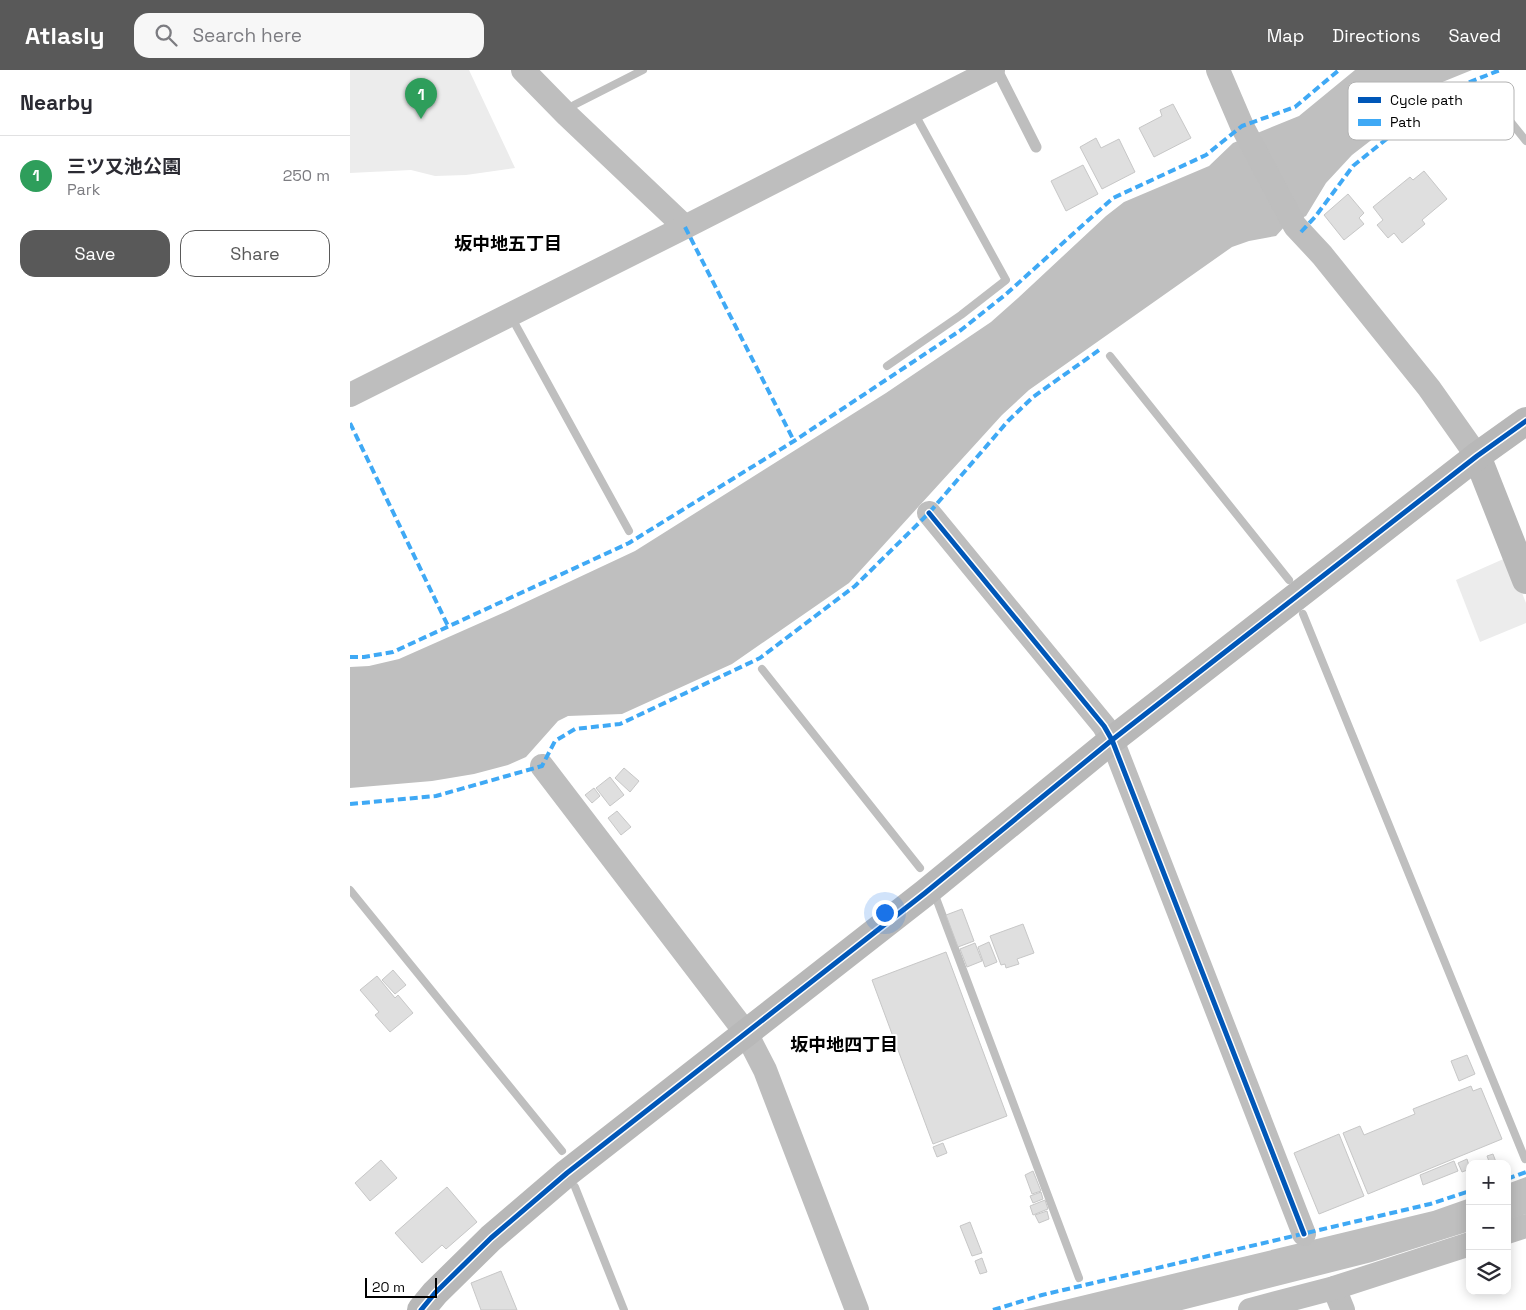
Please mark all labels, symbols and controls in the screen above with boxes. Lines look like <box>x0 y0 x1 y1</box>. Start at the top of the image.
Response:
search box <box>134 13 484 58</box>
text: Atlasly <box>25 20 104 51</box>
icon: search <box>152 21 180 49</box>
text: Search here <box>192 23 302 48</box>
text: Map <box>1267 24 1304 47</box>
text: Directions <box>1332 24 1421 47</box>
text: Saved <box>1449 24 1501 47</box>
pin: 1 <box>405 78 437 119</box>
legend <box>1348 82 1514 140</box>
text: Nearby <box>20 89 93 116</box>
text: Cycle path <box>1390 91 1463 109</box>
text: Path <box>1390 113 1421 131</box>
text: 三ツ又池公園 <box>67 154 181 179</box>
text: 1 <box>32 165 40 186</box>
text: 250 m <box>283 165 330 186</box>
text: Park <box>67 179 100 200</box>
button: Save <box>20 230 170 277</box>
button: Share <box>180 230 330 277</box>
district label: 坂中地五丁目 <box>454 232 562 255</box>
your location <box>872 900 898 926</box>
district label: 坂中地四丁目 <box>790 1033 898 1056</box>
map controls <box>1466 1160 1511 1295</box>
button: + <box>1466 1160 1511 1205</box>
button: − <box>1466 1205 1511 1250</box>
button: layers <box>1466 1250 1511 1295</box>
scale bar <box>365 1275 438 1298</box>
text: 20 m <box>372 1278 405 1296</box>

